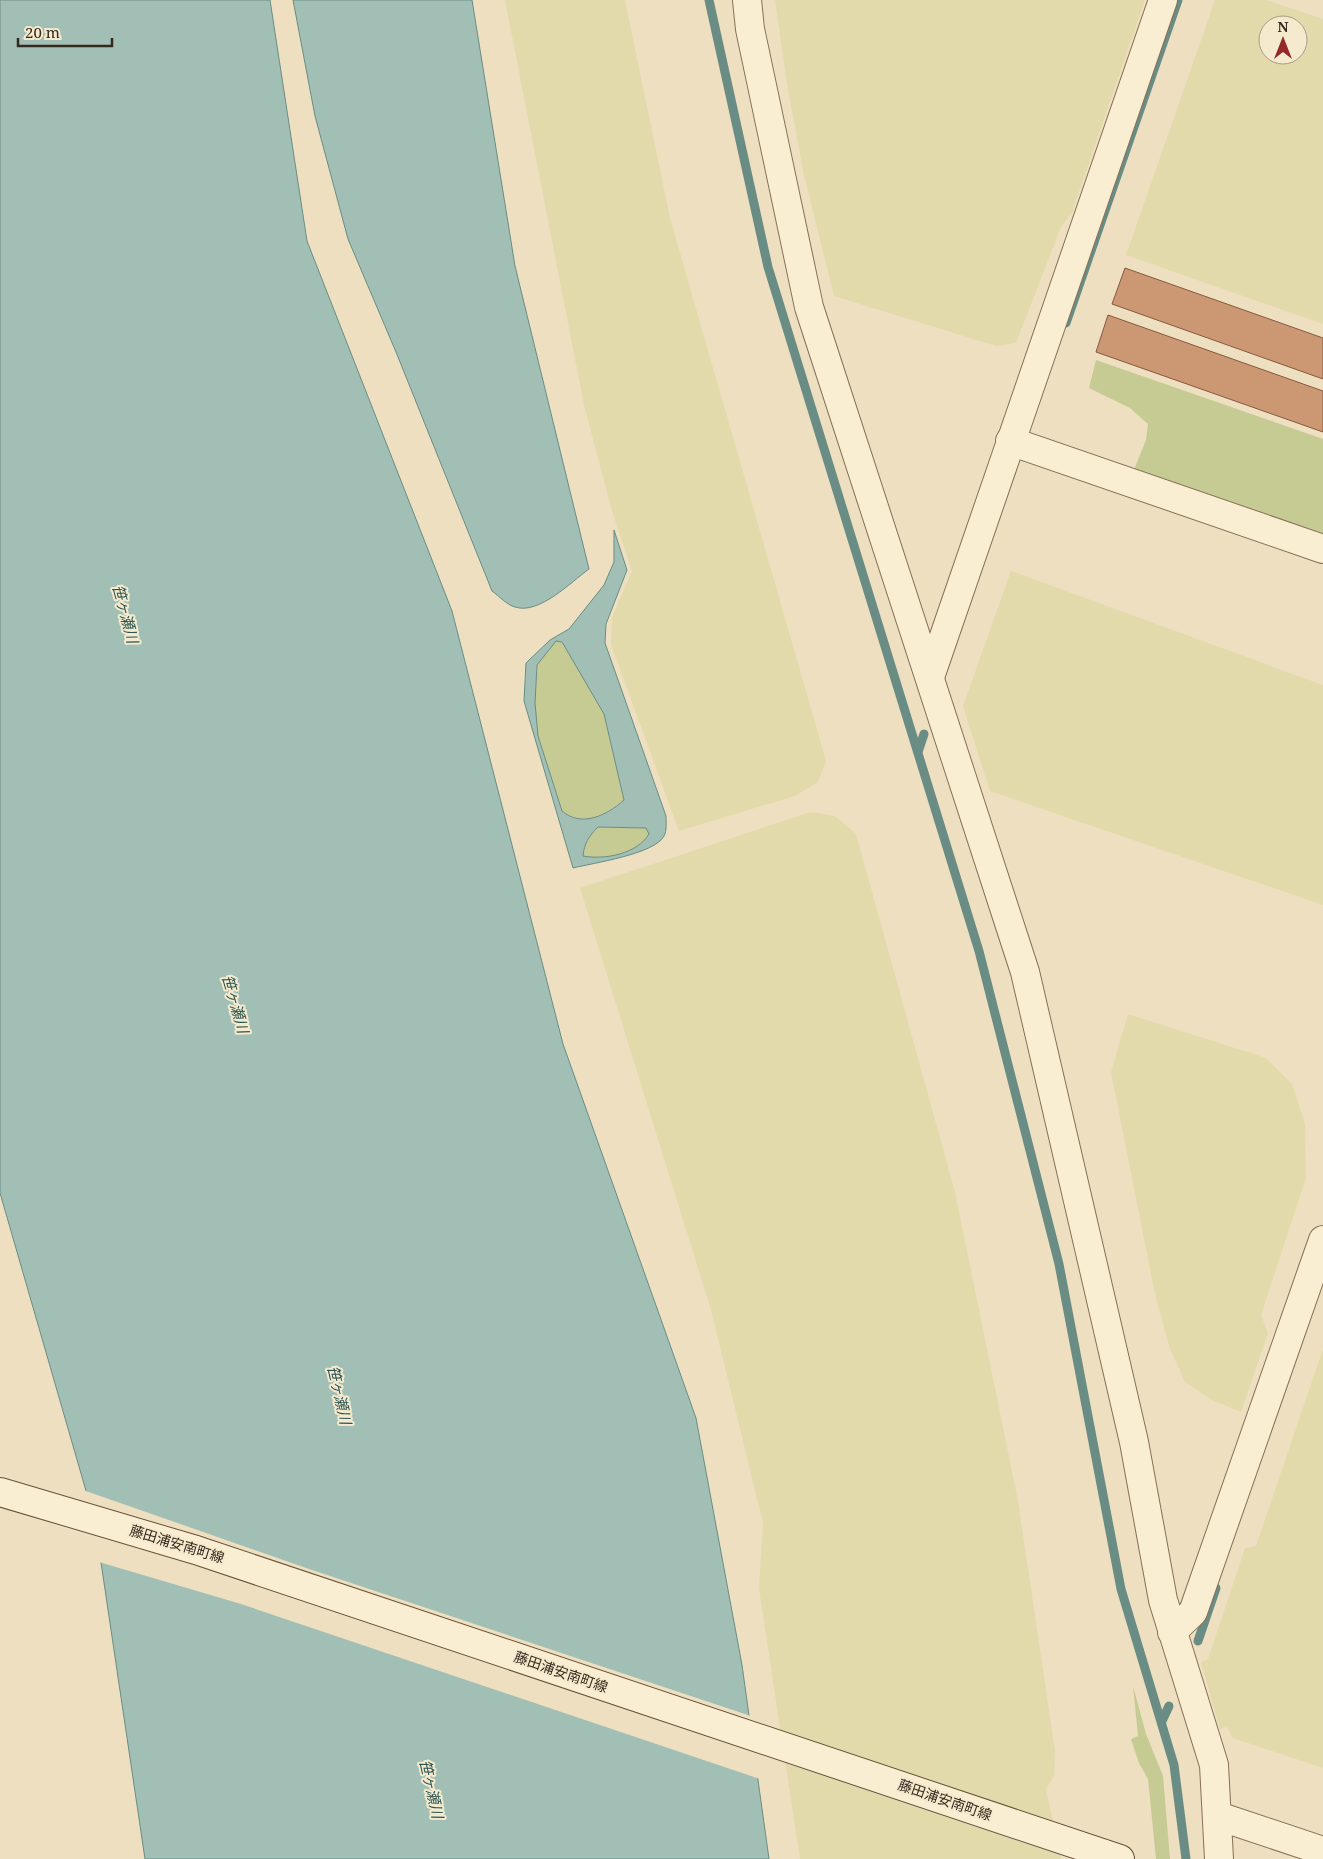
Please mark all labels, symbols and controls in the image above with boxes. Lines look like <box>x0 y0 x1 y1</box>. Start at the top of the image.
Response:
scale bar <box>18 15 111 47</box>
north arrow <box>1258 15 1308 65</box>
text: N <box>1277 17 1289 36</box>
text: 20 m <box>25 22 60 42</box>
water label: 笹ヶ瀬川 <box>109 582 144 647</box>
water label: 笹ヶ瀬川 <box>218 972 254 1037</box>
water label: 笹ヶ瀬川 <box>323 1363 357 1428</box>
street label: 藤田浦安南町線 <box>128 1520 227 1567</box>
street label: 藤田浦安南町線 <box>512 1647 611 1696</box>
water label: 笹ヶ瀬川 <box>415 1757 449 1822</box>
street label: 藤田浦安南町線 <box>896 1775 995 1824</box>

